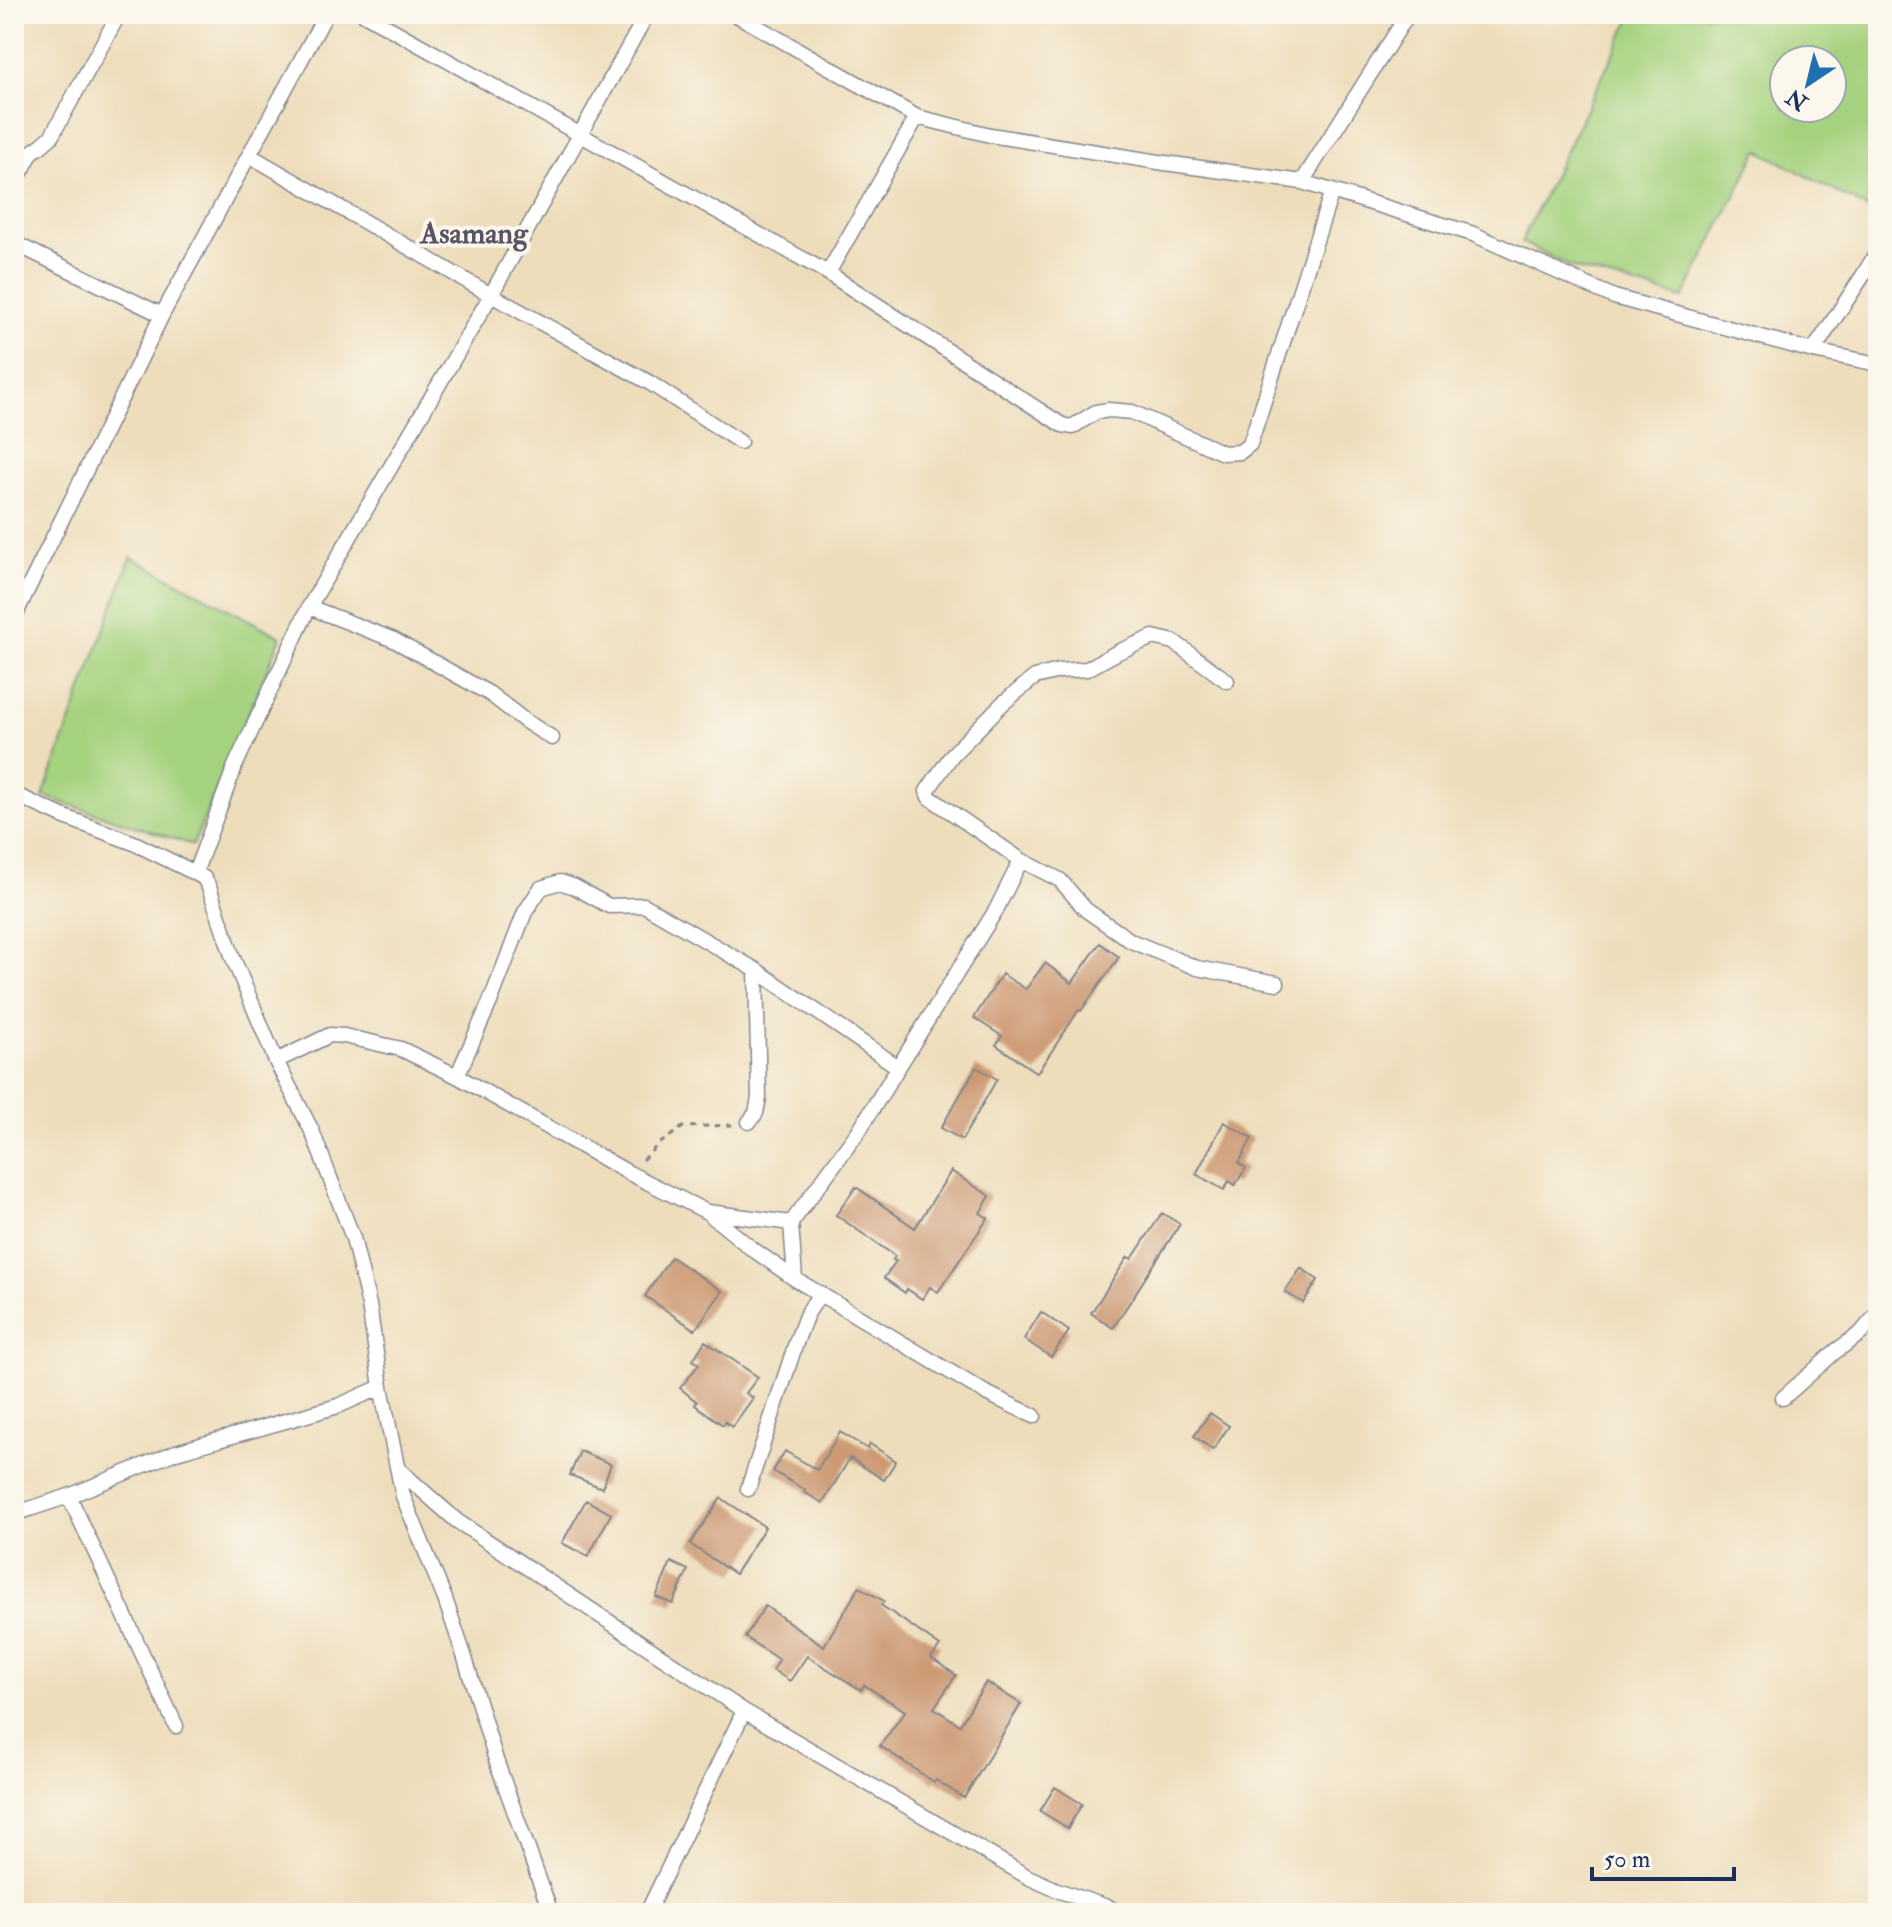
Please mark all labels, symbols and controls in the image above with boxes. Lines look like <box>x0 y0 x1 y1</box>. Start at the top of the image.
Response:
north arrow <box>1768 44 1848 124</box>
text: N <box>1781 82 1814 117</box>
district label: Asamang <box>418 215 529 252</box>
scale bar <box>1592 1831 1734 1881</box>
text: 50 m <box>1604 1844 1651 1875</box>

